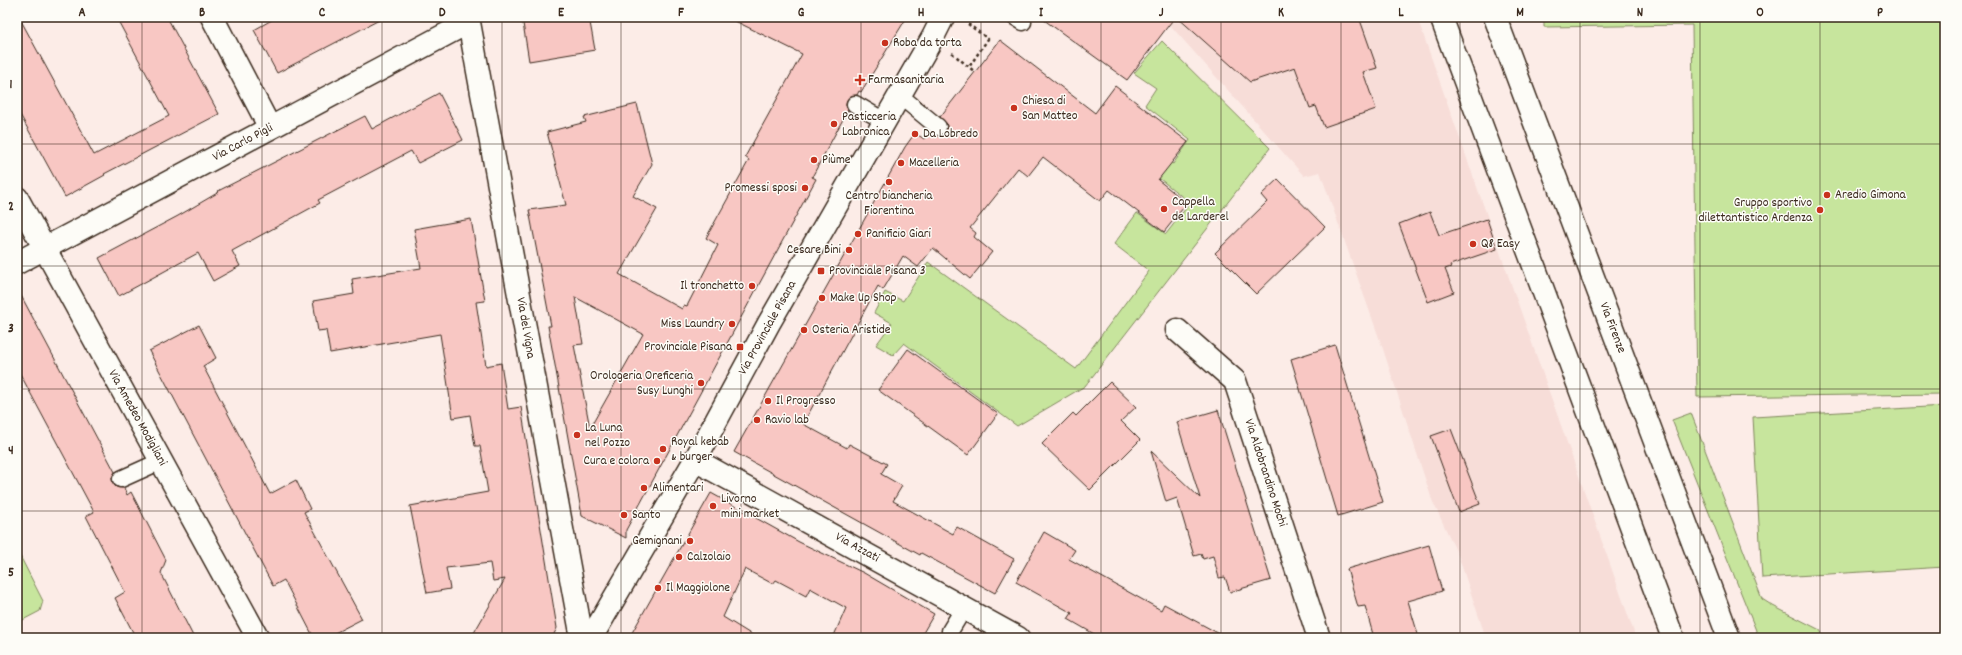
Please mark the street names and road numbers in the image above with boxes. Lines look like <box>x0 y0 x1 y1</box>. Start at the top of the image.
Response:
street label: Via Carlo Pigli <box>209 119 277 167</box>
street label: Via Provinciale Pisana <box>734 276 802 379</box>
street label: Via del Vigna <box>510 296 540 361</box>
street label: Via Firenze <box>1594 300 1630 356</box>
street label: Via Amedeo Modigliani <box>103 366 172 470</box>
street label: Via Aldobrandino Mochi <box>1239 417 1292 530</box>
street label: Via Azzati <box>831 528 883 568</box>

